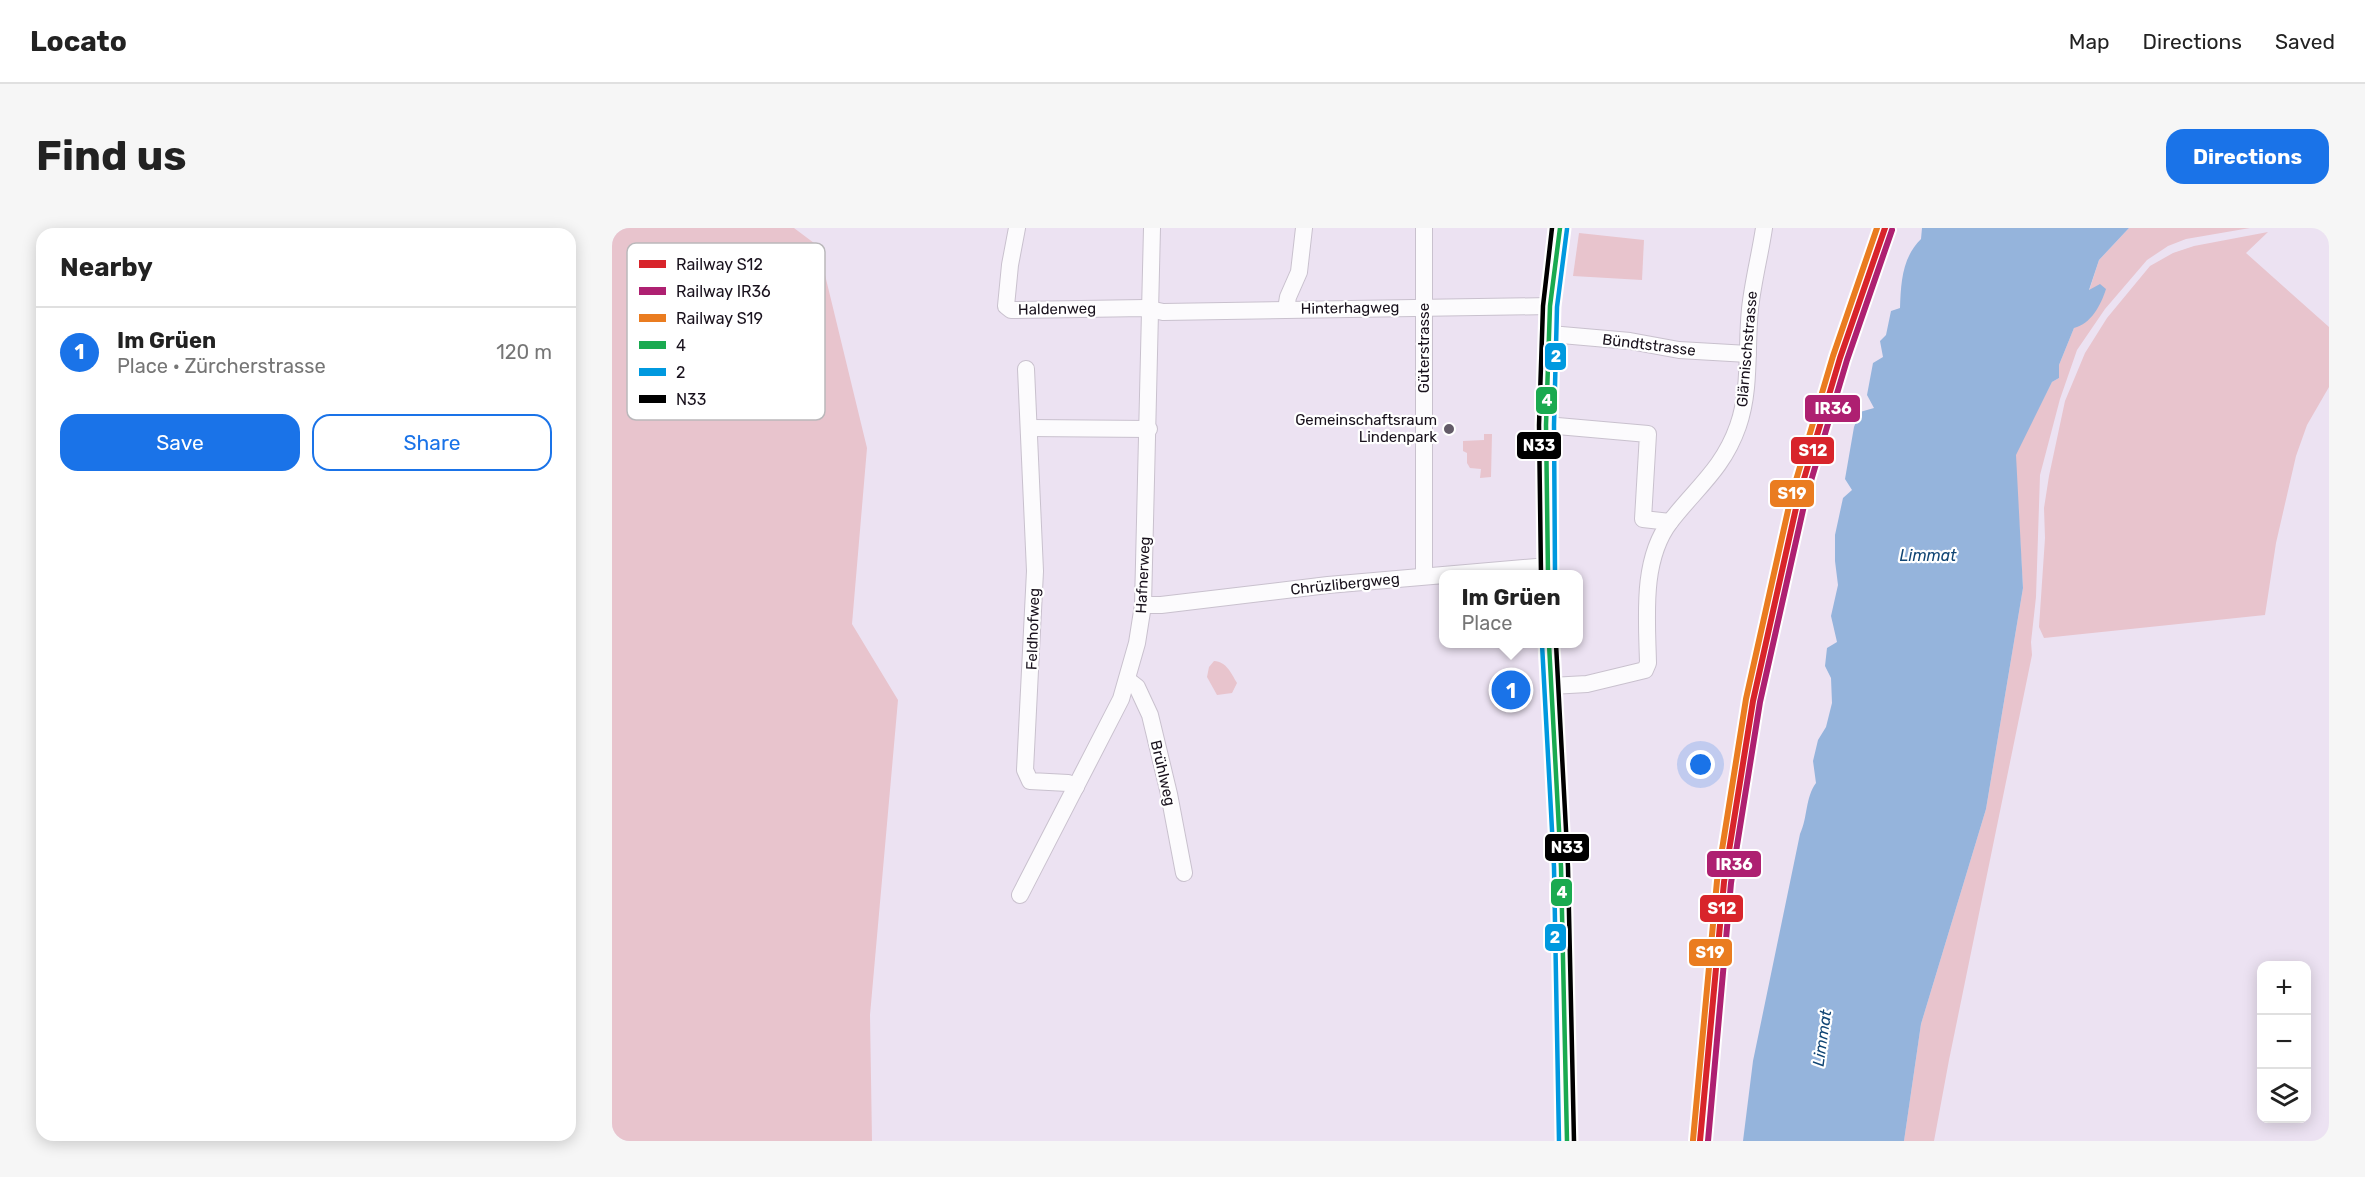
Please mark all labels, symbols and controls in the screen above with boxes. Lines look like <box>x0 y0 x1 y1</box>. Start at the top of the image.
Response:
text: Locato <box>30 25 127 58</box>
text: Map <box>2069 29 2110 54</box>
text: Directions <box>2143 29 2242 54</box>
text: Saved <box>2275 29 2335 54</box>
button: Directions <box>2166 129 2329 184</box>
text: Find us <box>36 131 187 181</box>
legend <box>627 243 825 420</box>
text: Nearby <box>60 252 153 283</box>
text: Railway S12 <box>676 255 763 274</box>
text: Railway IR36 <box>676 282 771 301</box>
street label: Glärnischstrasse <box>1733 290 1761 408</box>
street label: Hinterhagweg <box>1300 298 1400 318</box>
street label: Haldenweg <box>1018 299 1096 319</box>
street label: Güterstrasse <box>1415 303 1433 393</box>
text: Railway S19 <box>676 309 763 328</box>
text: Im Grüen <box>117 327 216 354</box>
street label: Bündtstrasse <box>1601 330 1697 360</box>
text: 4 <box>676 336 686 355</box>
text: 1 <box>75 340 84 364</box>
text: 120 m <box>496 340 552 364</box>
line badge: 2 <box>1544 342 1567 371</box>
text: 2 <box>1551 347 1561 366</box>
text: Place · Zürcherstrasse <box>117 354 326 378</box>
text: 2 <box>676 363 685 382</box>
line badge: 4 <box>1535 386 1558 415</box>
text: N33 <box>676 390 706 409</box>
text: 4 <box>1542 391 1553 410</box>
line badge: IR36 <box>1804 394 1861 423</box>
text: IR36 <box>1814 399 1852 418</box>
place label: Gemeinschaftsraum Lindenpark <box>1295 411 1437 446</box>
button: Save <box>60 414 300 471</box>
button: Share <box>312 414 552 471</box>
marker: Gemeinschaftsraum Lindenpark <box>1442 422 1456 436</box>
line badge: N33 <box>1516 431 1562 460</box>
text: N33 <box>1523 436 1555 455</box>
line badge: S12 <box>1790 436 1835 465</box>
text: S12 <box>1799 441 1827 460</box>
line badge: S19 <box>1769 479 1815 508</box>
text: S19 <box>1778 484 1806 503</box>
street label: Hafnerweg <box>1132 536 1154 614</box>
water label: Limmat <box>1900 546 1957 565</box>
street label: Chrüzlibergweg <box>1289 569 1401 599</box>
popup <box>1439 570 1583 648</box>
text: Im Grüen <box>1461 584 1561 611</box>
street label: Feldhofweg <box>1023 588 1043 670</box>
text: Place <box>1461 611 1512 635</box>
pin: 1 <box>1492 668 1530 712</box>
street label: Brühlweg <box>1147 738 1179 808</box>
your location <box>1686 750 1715 779</box>
line badge: N33 <box>1544 833 1590 862</box>
text: N33 <box>1551 838 1583 857</box>
line badge: IR36 <box>1706 850 1762 878</box>
text: IR36 <box>1715 855 1753 874</box>
line badge: 4 <box>1550 878 1573 907</box>
text: 4 <box>1557 883 1568 902</box>
line badge: S12 <box>1699 894 1744 923</box>
text: S12 <box>1708 899 1736 918</box>
line badge: 2 <box>1544 923 1567 952</box>
text: 2 <box>1550 928 1560 947</box>
line badge: S19 <box>1688 938 1733 967</box>
text: S19 <box>1696 943 1724 962</box>
map controls <box>2257 961 2311 1123</box>
button: + <box>2257 961 2311 1015</box>
water label: Limmat <box>1809 1008 1835 1067</box>
button: − <box>2257 1015 2311 1069</box>
button: layers <box>2257 1069 2311 1123</box>

